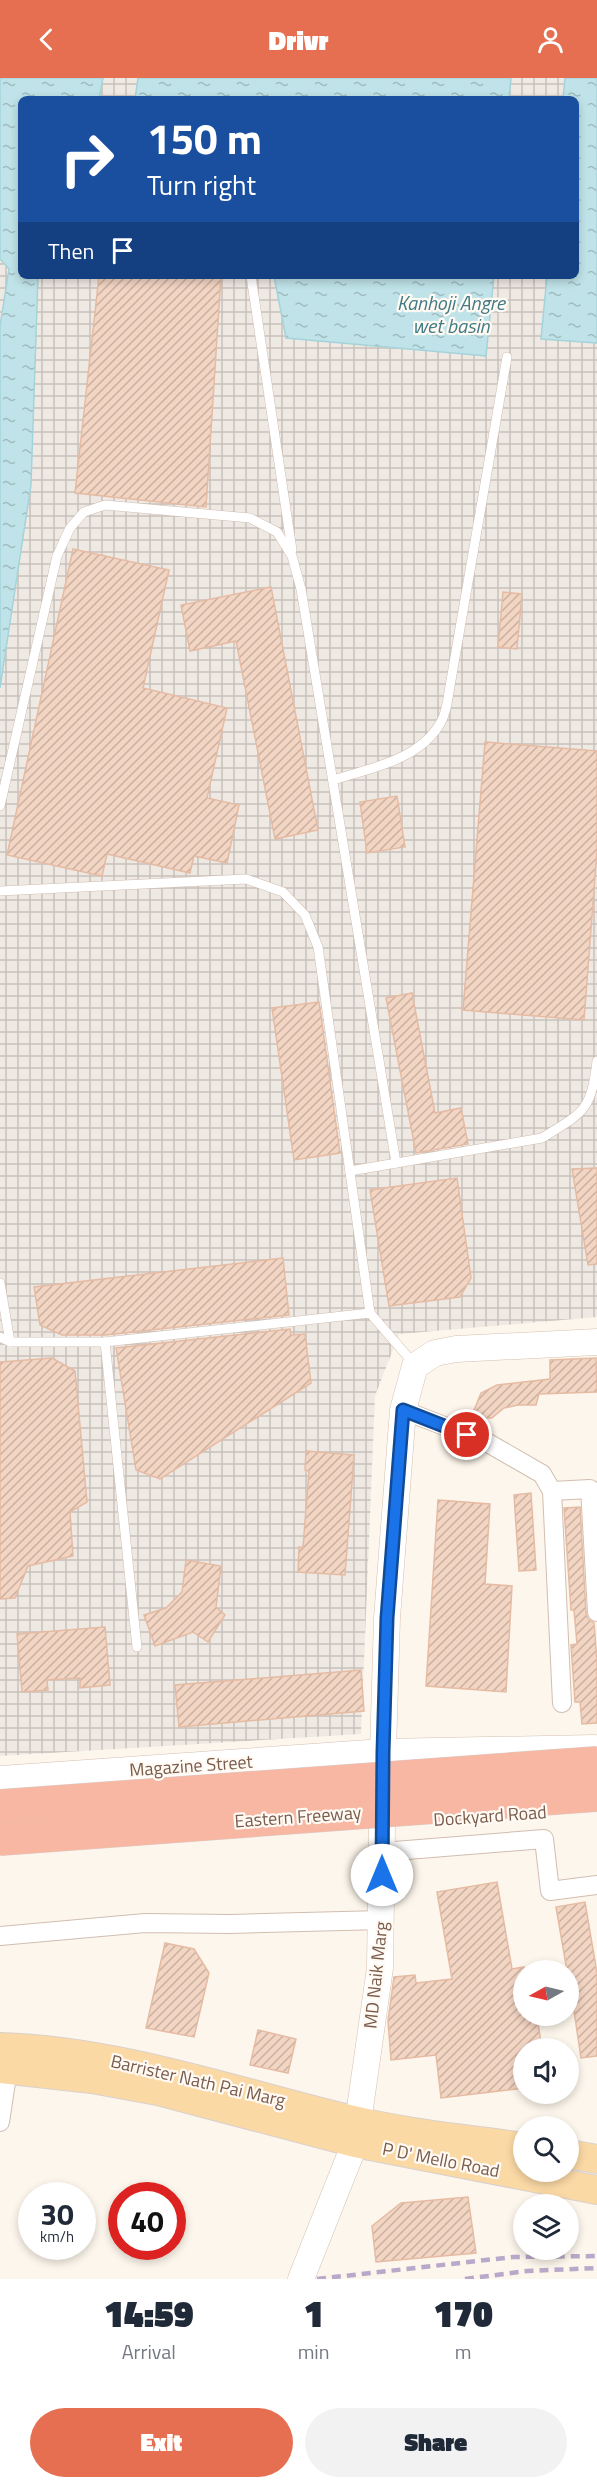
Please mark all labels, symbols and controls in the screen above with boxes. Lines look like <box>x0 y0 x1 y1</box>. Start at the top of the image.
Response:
text: Drivr <box>269 19 328 60</box>
icon: back <box>30 23 63 56</box>
icon: person <box>534 23 567 56</box>
text: 150 m <box>147 106 262 170</box>
icon: right <box>48 120 126 198</box>
text: Turn right <box>147 164 256 205</box>
text: Then <box>48 234 94 268</box>
icon: arrive <box>106 234 139 267</box>
water label: Kanhoji Angre wet basin <box>397 287 507 341</box>
pin <box>441 1409 492 1460</box>
icon: arrive <box>450 1418 483 1451</box>
street label: Magazine Street <box>128 1748 254 1783</box>
street label: Dockyard Road <box>432 1798 548 1833</box>
street label: Eastern Freeway <box>234 1799 363 1834</box>
position arrow <box>350 1843 414 1907</box>
street label: MD Naik Marg <box>356 1920 395 2030</box>
north arrow <box>513 1960 579 2026</box>
map controls <box>513 1960 579 2260</box>
button: sound <box>513 2038 579 2104</box>
street label: Barrister Nath Pai Marg <box>108 2047 288 2114</box>
button: search <box>513 2116 579 2182</box>
street label: P D' Mello Road <box>380 2135 502 2184</box>
speed limit sign: 40 <box>108 2182 186 2260</box>
text: 30 <box>40 2191 74 2237</box>
button: layers <box>513 2194 579 2260</box>
text: km/h <box>40 2225 74 2248</box>
text: 14:59 <box>104 2286 194 2341</box>
text: 1 <box>304 2286 323 2341</box>
text: 170 <box>434 2286 493 2341</box>
text: Arrival <box>122 2336 176 2367</box>
text: min <box>298 2336 329 2367</box>
text: m <box>455 2336 472 2367</box>
button: Exit <box>30 2408 293 2477</box>
button: Share <box>305 2408 567 2477</box>

